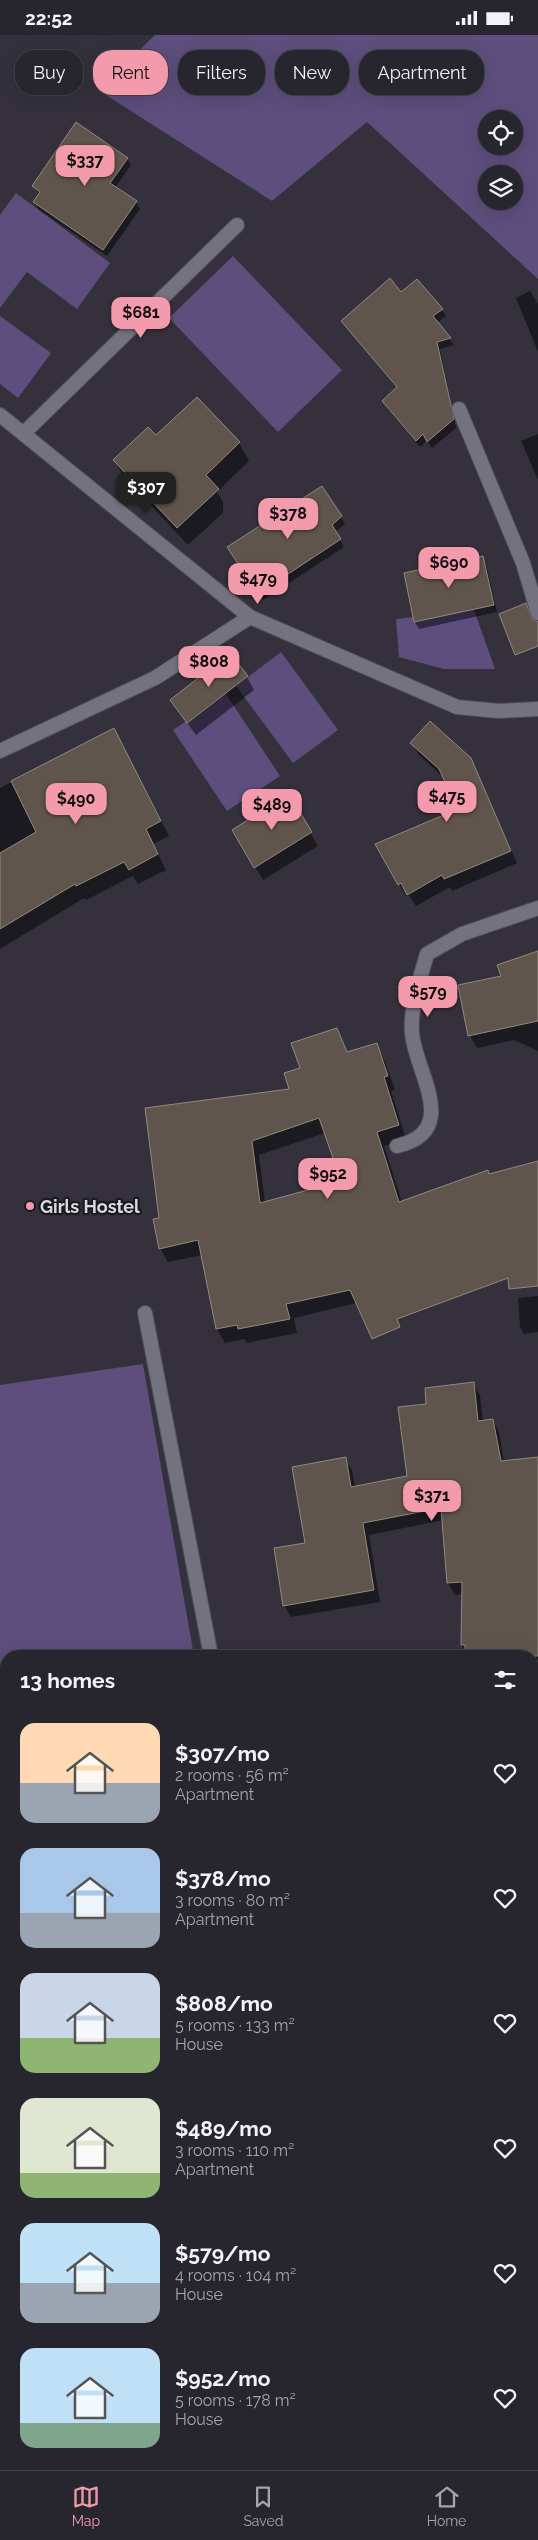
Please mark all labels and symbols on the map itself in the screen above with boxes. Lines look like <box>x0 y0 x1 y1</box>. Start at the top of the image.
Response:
pin: $337 <box>55 145 115 187</box>
pin: $681 <box>111 297 171 339</box>
pin: $307 <box>116 471 176 514</box>
pin: $378 <box>258 497 318 540</box>
pin: $690 <box>419 547 479 589</box>
pin: $479 <box>228 563 288 605</box>
pin: $808 <box>179 645 239 688</box>
pin: $475 <box>417 781 477 823</box>
pin: $490 <box>46 783 106 825</box>
pin: $489 <box>242 789 302 831</box>
pin: $579 <box>398 975 458 1018</box>
pin: $952 <box>298 1157 358 1200</box>
place label: Girls Hostel <box>40 1196 140 1217</box>
marker: Girls Hostel <box>24 1200 36 1212</box>
pin: $371 <box>402 1479 462 1522</box>

